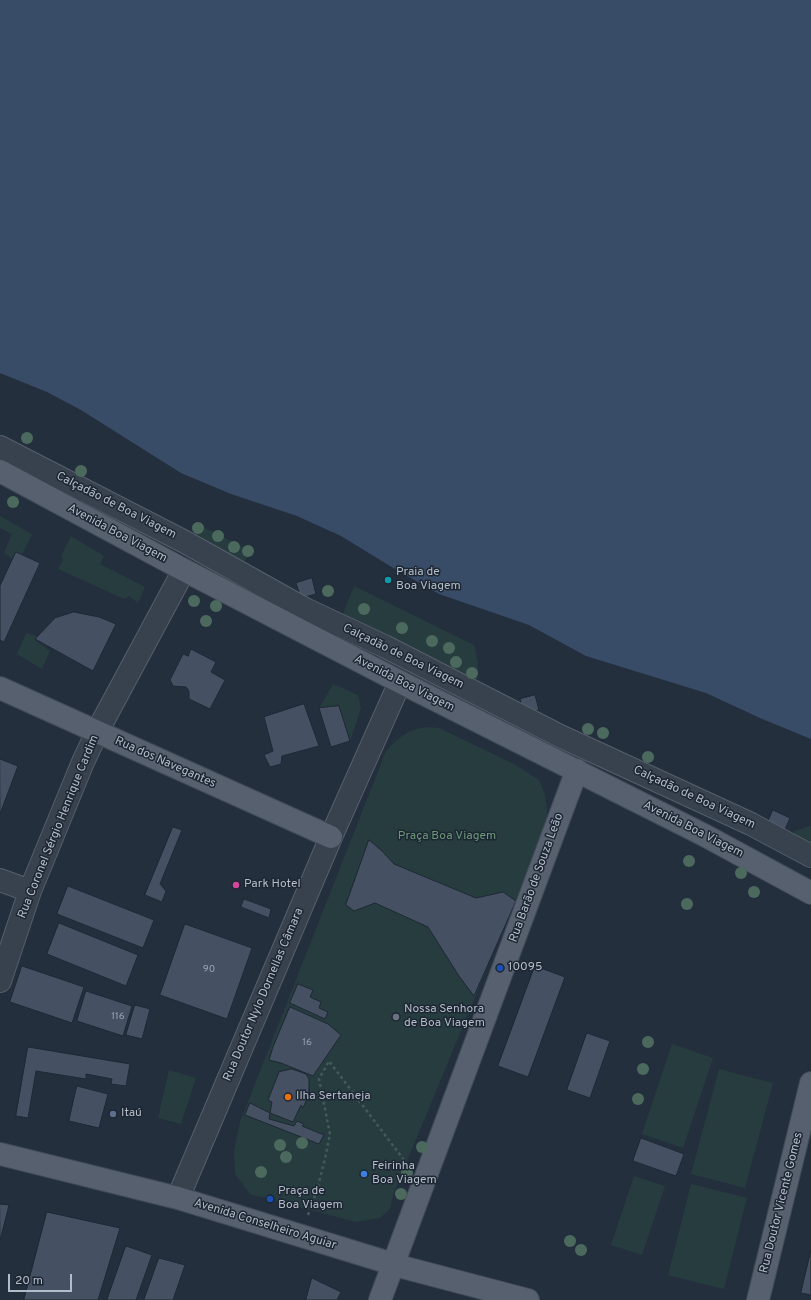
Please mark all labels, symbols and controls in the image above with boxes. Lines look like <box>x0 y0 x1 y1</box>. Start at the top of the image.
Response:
street label: Calçadão de Boa Viagem <box>53 469 179 543</box>
street label: Avenida Boa Viagem <box>65 502 169 566</box>
place label: Praia de Boa Viagem <box>396 566 461 594</box>
marker: Praia de Boa Viagem <box>383 575 393 585</box>
street label: Calçadão de Boa Viagem <box>340 621 466 693</box>
street label: Avenida Boa Viagem <box>351 652 457 716</box>
street label: Rua Coronel Sérgio Henrique Cardim <box>16 733 102 921</box>
street label: Rua dos Navegantes <box>112 734 218 792</box>
street label: Calçadão de Boa Viagem <box>631 763 757 833</box>
street label: Avenida Boa Viagem <box>640 798 746 862</box>
street label: Rua Barão de Souza Leão <box>507 812 567 944</box>
park label: Praça Boa Viagem <box>398 830 496 844</box>
place label: Park Hotel <box>244 878 301 892</box>
marker: Park Hotel <box>231 880 241 890</box>
street label: Rua Doutor Nylo Dornellas Câmara <box>221 906 307 1084</box>
place label: 10095 <box>508 961 542 975</box>
marker: 10095 <box>495 963 505 973</box>
house number: 90 <box>203 964 215 976</box>
place label: Nossa Senhora de Boa Viagem <box>404 1003 485 1031</box>
house number: 116 <box>111 1011 125 1023</box>
marker: Nossa Senhora de Boa Viagem <box>391 1012 401 1022</box>
house number: 16 <box>302 1037 312 1049</box>
place label: Ilha Sertaneja <box>296 1090 371 1104</box>
marker: Ilha Sertaneja <box>283 1092 293 1102</box>
place label: Itaú <box>121 1107 142 1121</box>
marker: Itaú <box>108 1109 118 1119</box>
street label: Rua Doutor Vicente Gomes <box>757 1131 807 1275</box>
place label: Feirinha Boa Viagem <box>372 1160 437 1188</box>
marker: Feirinha Boa Viagem <box>359 1169 369 1179</box>
place label: Praça de Boa Viagem <box>278 1185 343 1213</box>
marker: Praça de Boa Viagem <box>265 1194 275 1204</box>
street label: Avenida Conselheiro Aguiar <box>192 1196 338 1254</box>
scale bar <box>10 1266 74 1292</box>
text: 20 m <box>15 1273 43 1289</box>

